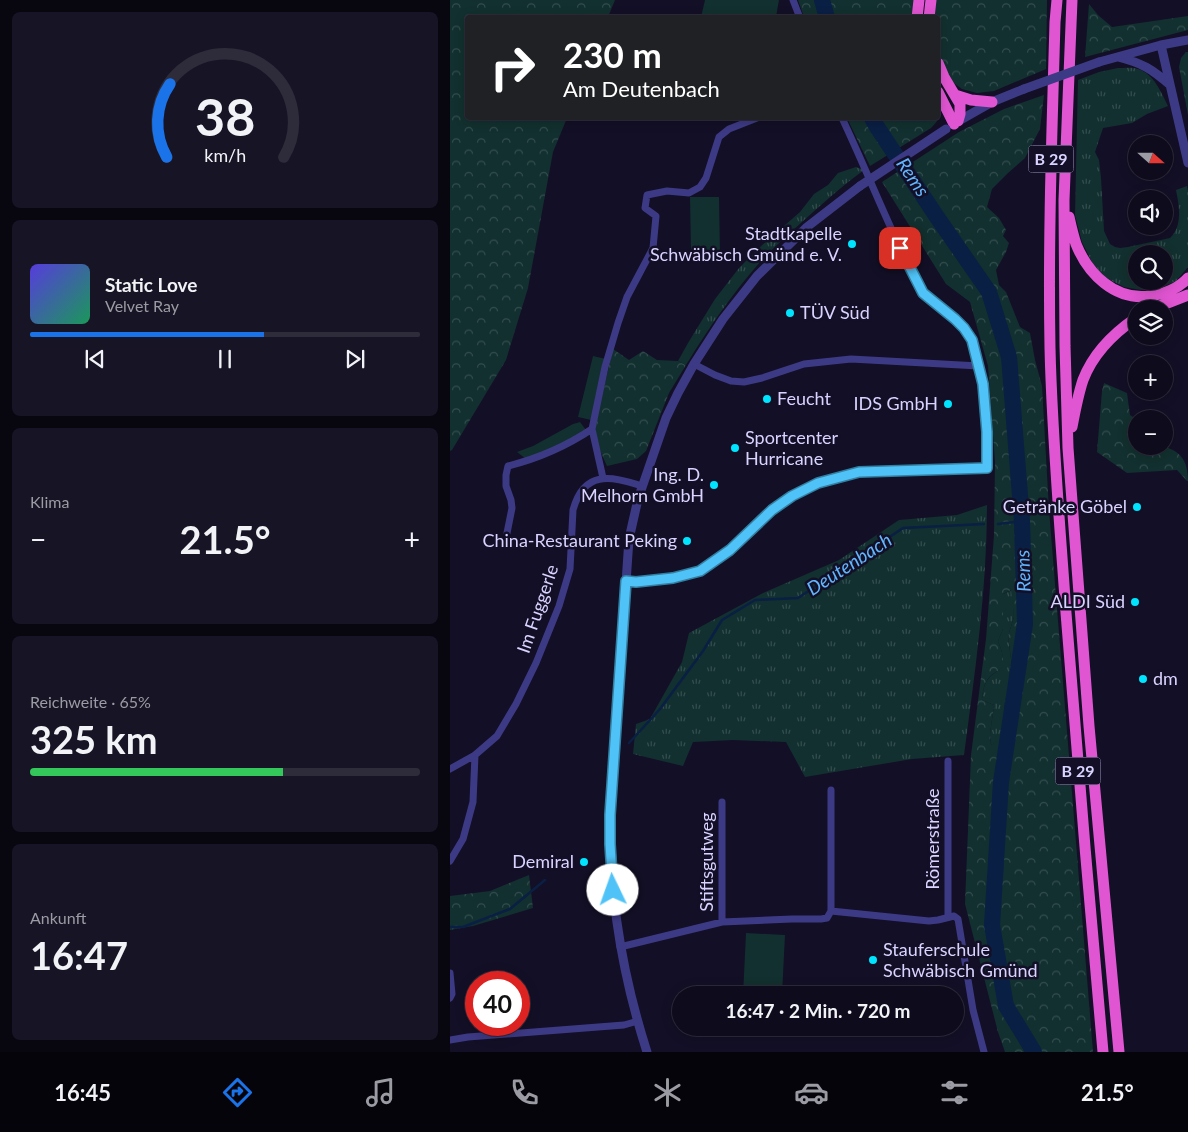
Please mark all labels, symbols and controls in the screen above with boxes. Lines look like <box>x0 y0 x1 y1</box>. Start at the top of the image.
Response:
text: 230 m <box>563 33 662 75</box>
icon: right <box>480 35 545 100</box>
text: Am Deutenbach <box>563 75 720 102</box>
text: 38 <box>195 85 255 147</box>
north arrow <box>1128 135 1172 180</box>
map controls <box>1128 135 1173 455</box>
text: km/h <box>204 144 246 166</box>
road number: B 29 <box>1028 146 1074 172</box>
water label: Rems <box>892 153 935 201</box>
button: sound <box>1128 190 1173 235</box>
place label: Stadtkapelle Schwäbisch Gmünd e. V. <box>650 222 842 265</box>
pin <box>879 227 921 269</box>
icon: arrive <box>886 234 914 262</box>
marker: Stadtkapelle Schwäbisch Gmünd e. V. <box>846 238 858 250</box>
button: search <box>1128 245 1173 290</box>
text: Static Love <box>105 273 197 296</box>
text: Velvet Ray <box>105 296 179 315</box>
button: layers <box>1128 300 1173 345</box>
place label: TÜV Süd <box>800 301 870 323</box>
marker: TÜV Süd <box>784 307 796 319</box>
icon: previous <box>81 345 109 373</box>
icon: pause <box>211 345 239 373</box>
icon: next <box>341 345 369 373</box>
button: + <box>1128 355 1173 400</box>
place label: Feucht <box>777 387 831 409</box>
place label: IDS GmbH <box>854 392 938 414</box>
marker: Feucht <box>761 393 773 405</box>
marker: IDS GmbH <box>942 398 954 410</box>
button: − <box>1128 410 1173 455</box>
place label: Sportcenter Hurricane <box>745 426 839 469</box>
marker: Sportcenter Hurricane <box>729 442 741 454</box>
place label: Ing. D. Melhorn GmbH <box>581 463 704 506</box>
marker: Ing. D. Melhorn GmbH <box>708 479 720 491</box>
text: Klima <box>30 492 69 511</box>
place label: Getränke Göbel <box>1003 495 1127 517</box>
marker: Getränke Göbel <box>1131 501 1143 513</box>
text: 21.5° <box>180 516 270 562</box>
text: − <box>30 522 46 556</box>
text: + <box>404 522 420 556</box>
water label: Deutenbach <box>802 528 896 600</box>
place label: China-Restaurant Peking <box>482 529 677 551</box>
marker: China-Restaurant Peking <box>681 535 693 547</box>
water label: Rems <box>1010 549 1035 592</box>
street label: Im Fuggerle <box>512 561 562 656</box>
place label: ALDI Süd <box>1051 590 1125 612</box>
marker: ALDI Süd <box>1129 596 1141 608</box>
place label: dm <box>1153 667 1178 689</box>
marker: dm <box>1137 673 1149 685</box>
text: Reichweite · 65% <box>30 692 151 711</box>
text: 325 km <box>30 716 158 762</box>
road number: B 29 <box>1056 758 1100 784</box>
street label: Römerstraße <box>921 788 943 890</box>
street label: Stiftsgutweg <box>695 812 717 912</box>
place label: Demiral <box>512 850 574 872</box>
marker: Demiral <box>578 856 590 868</box>
position arrow <box>586 863 638 915</box>
text: Ankunft <box>30 908 87 927</box>
text: 16:47 <box>30 932 128 978</box>
place label: Stauferschule Schwäbisch Gmünd <box>883 938 1038 981</box>
marker: Stauferschule Schwäbisch Gmünd <box>867 954 879 966</box>
speed limit sign: 40 <box>465 971 530 1036</box>
text: 16:47 · 2 Min. · 720 m <box>726 999 910 1022</box>
icon: directions <box>220 1075 255 1110</box>
icon: music <box>363 1075 398 1110</box>
icon: phone <box>507 1075 542 1110</box>
icon: climate <box>650 1075 685 1110</box>
icon: car <box>794 1075 829 1110</box>
icon: filters <box>937 1075 972 1110</box>
text: 16:45 <box>54 1079 111 1106</box>
text: 21.5° <box>1081 1079 1134 1106</box>

